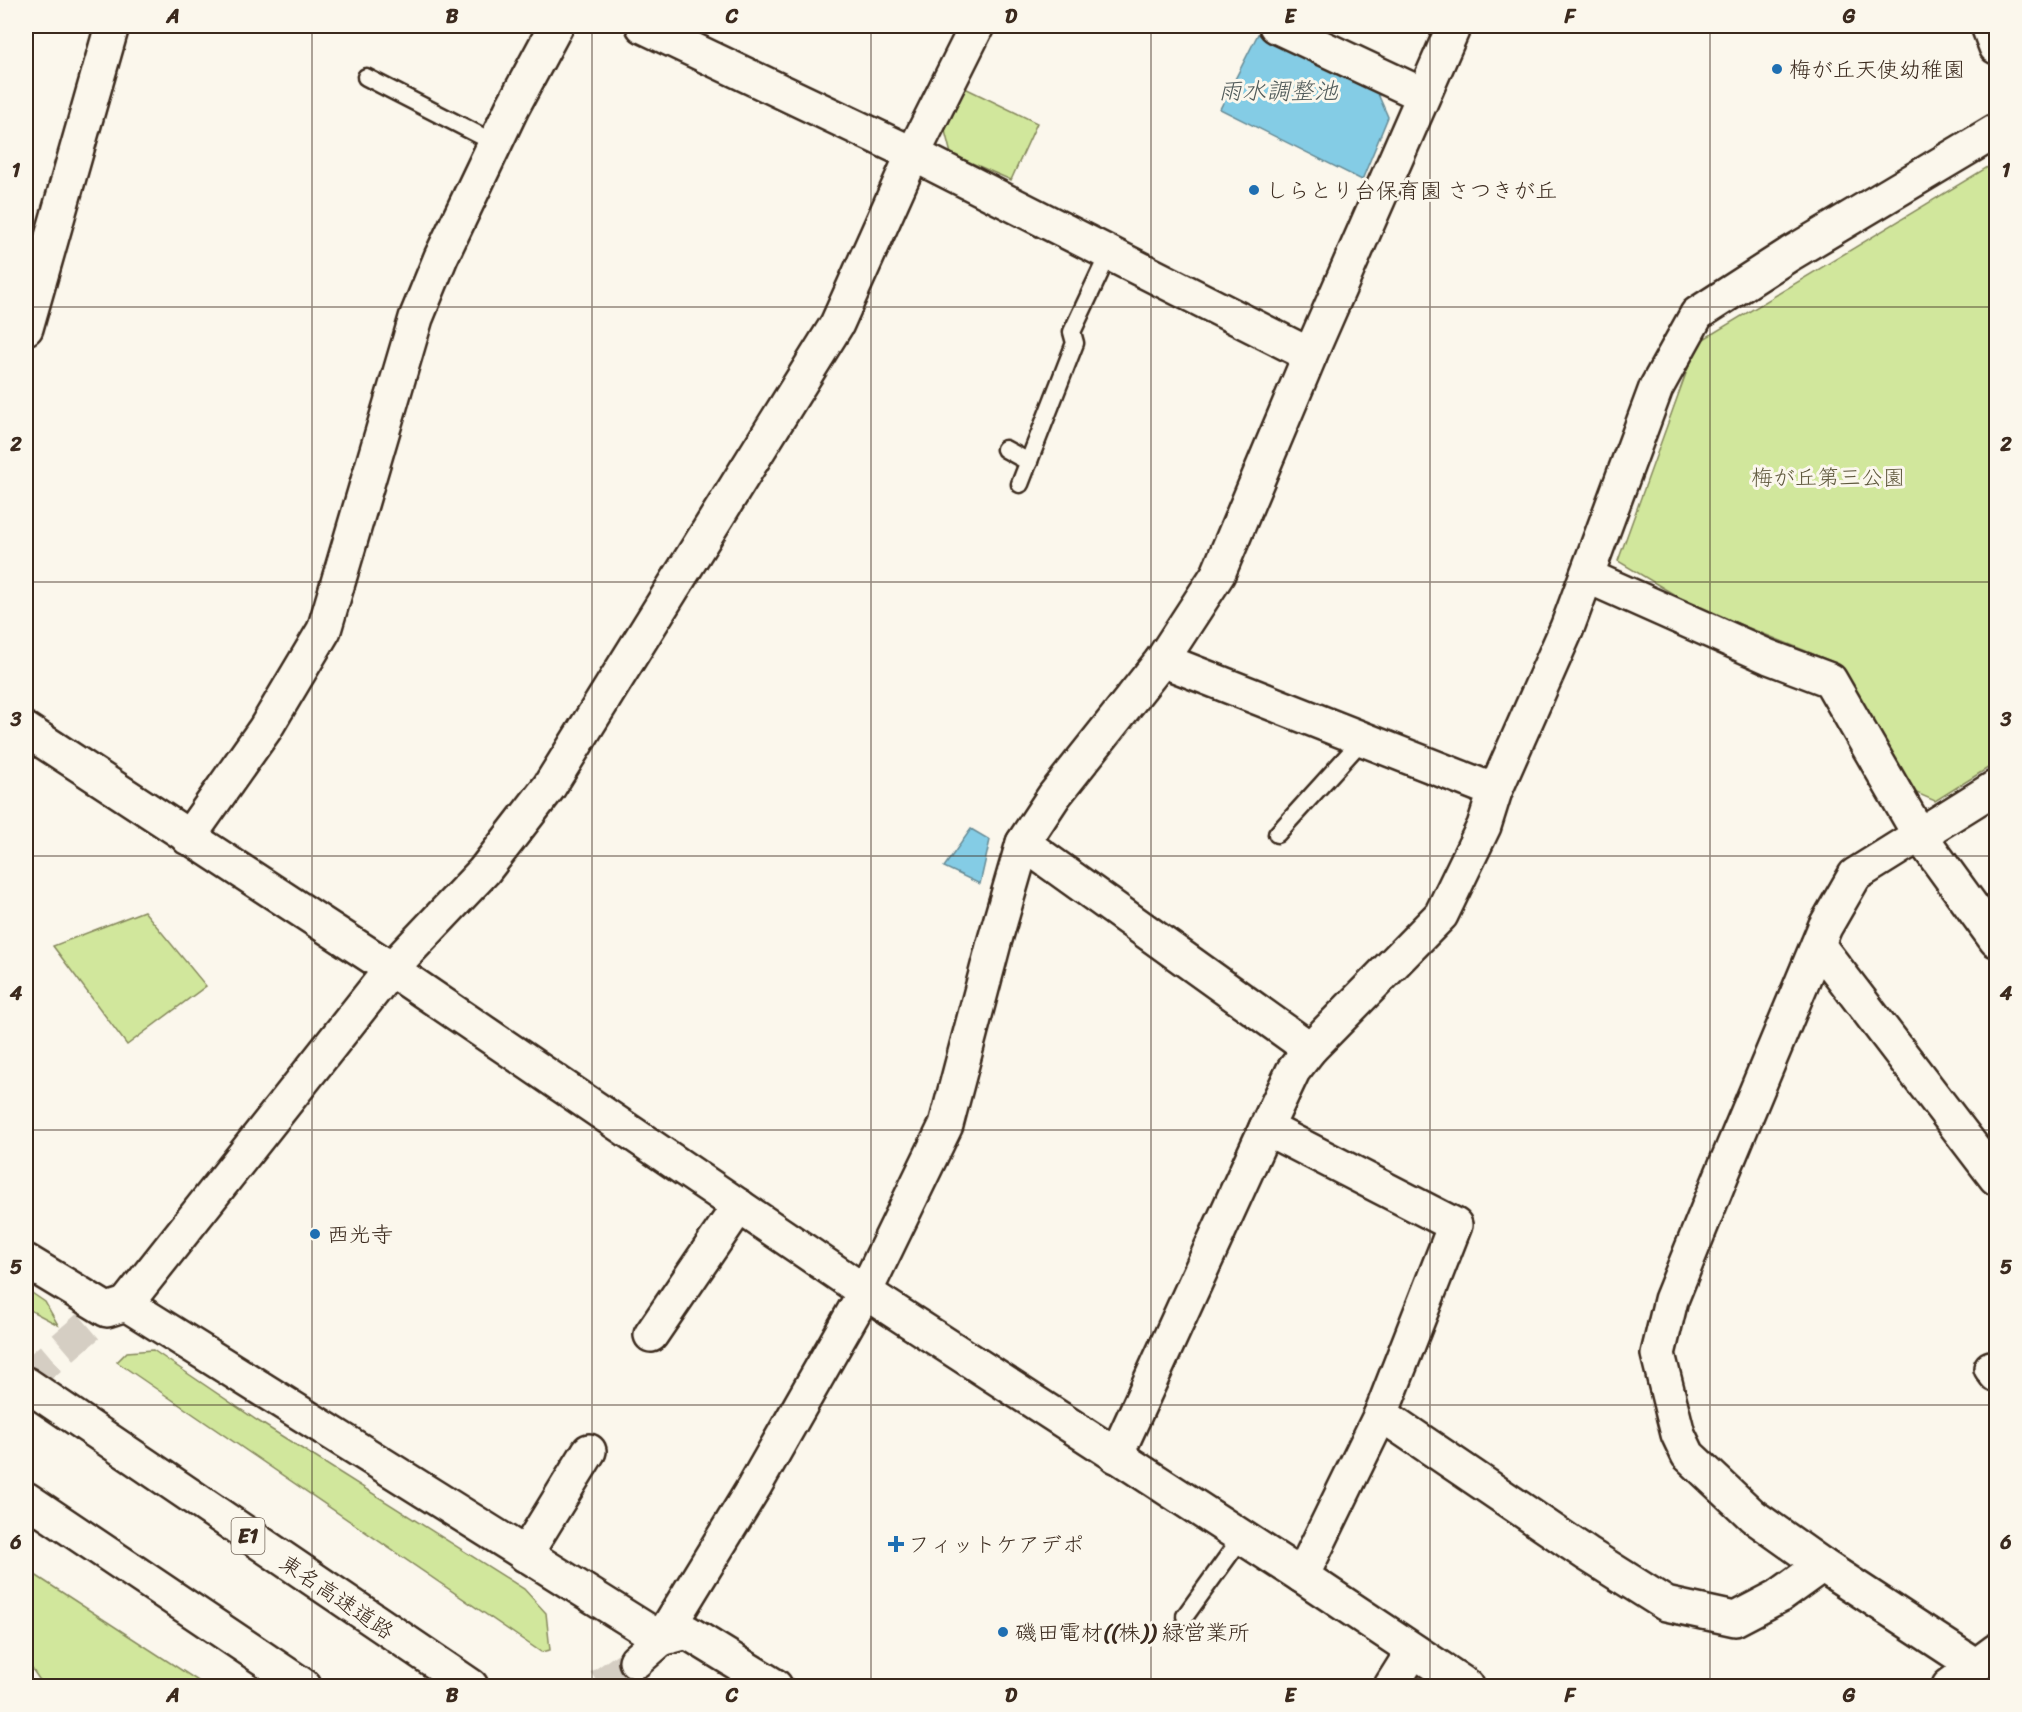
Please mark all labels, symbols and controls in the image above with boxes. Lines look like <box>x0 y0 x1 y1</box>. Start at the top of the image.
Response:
text: A <box>165 0 180 34</box>
text: B <box>446 0 459 34</box>
text: C <box>725 0 739 34</box>
text: D <box>1005 0 1018 34</box>
text: E <box>1284 0 1297 34</box>
text: F <box>1564 0 1577 34</box>
text: G <box>1842 0 1856 34</box>
place label: 梅が丘天使幼稚園 <box>1789 50 1965 89</box>
marker: 梅が丘天使幼稚園 <box>1770 62 1784 76</box>
water label: 雨水調整池 <box>1218 70 1339 112</box>
text: 1 <box>12 153 21 188</box>
text: 1 <box>2002 153 2011 188</box>
place label: しらとり台保育園 さつきが丘 <box>1266 171 1557 210</box>
marker: しらとり台保育園 さつきが丘 <box>1247 183 1261 197</box>
text: 2 <box>9 427 22 462</box>
text: 2 <box>1999 427 2012 462</box>
park label: 梅が丘第三公園 <box>1751 458 1905 497</box>
text: 3 <box>10 702 22 737</box>
text: 3 <box>2000 702 2012 737</box>
text: 4 <box>9 976 23 1011</box>
text: 4 <box>1999 976 2013 1011</box>
place label: 西光寺 <box>327 1215 393 1254</box>
marker: 西光寺 <box>308 1227 322 1241</box>
text: 5 <box>10 1250 22 1285</box>
text: 5 <box>2000 1250 2012 1285</box>
road number: E1 <box>232 1518 264 1554</box>
text: 6 <box>9 1525 22 1560</box>
place label: フィットケアデポ <box>908 1525 1084 1564</box>
text: 6 <box>1999 1525 2012 1560</box>
marker: フィットケアデポ <box>889 1537 903 1551</box>
street label: 東名高速道路 <box>271 1544 403 1650</box>
place label: 磯田電材((株)) 緑営業所 <box>1015 1613 1250 1652</box>
marker: 磯田電材((株)) 緑営業所 <box>996 1625 1010 1639</box>
text: A <box>165 1678 180 1712</box>
text: B <box>446 1678 459 1712</box>
text: C <box>725 1678 739 1712</box>
text: D <box>1005 1678 1018 1712</box>
text: E <box>1284 1678 1297 1712</box>
text: F <box>1564 1678 1577 1712</box>
text: G <box>1842 1678 1856 1712</box>

